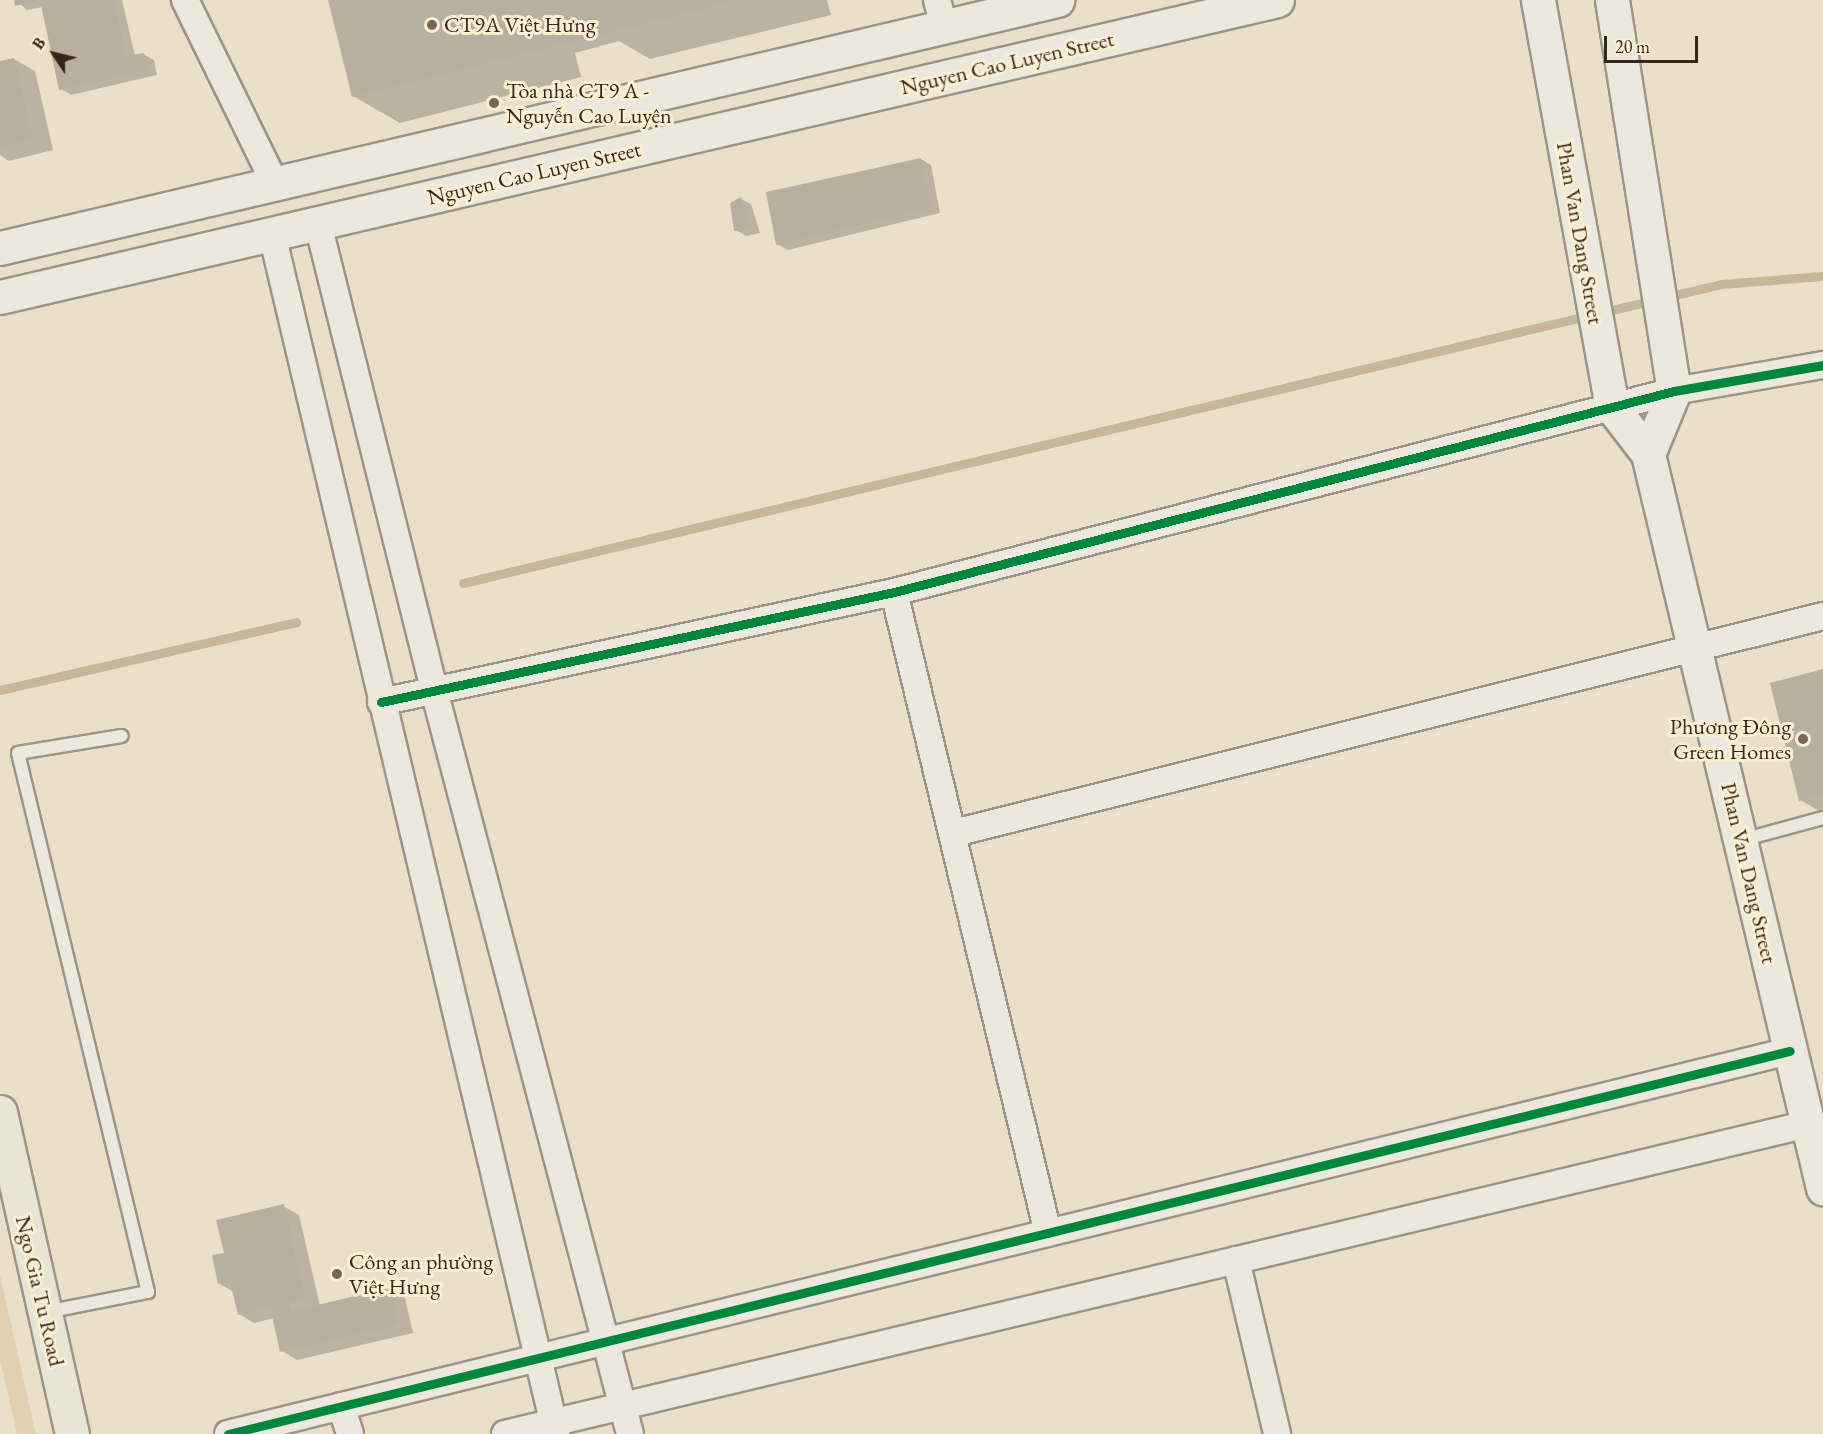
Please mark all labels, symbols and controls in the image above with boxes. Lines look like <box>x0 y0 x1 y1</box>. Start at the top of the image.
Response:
place label: CT9A Việt Hưng <box>444 12 596 38</box>
marker: CT9A Việt Hưng <box>425 18 439 32</box>
north arrow <box>24 24 84 84</box>
scale bar <box>1607 24 1702 62</box>
street label: Nguyen Cao Luyen Street <box>898 26 1116 100</box>
text: B <box>27 33 50 54</box>
text: 20 m <box>1615 35 1650 58</box>
place label: Tòa nhà CT9 A - Nguyễn Cao Luyện <box>506 77 672 128</box>
marker: Tòa nhà CT9 A - Nguyễn Cao Luyện <box>487 96 501 110</box>
street label: Nguyen Cao Luyen Street <box>425 136 643 210</box>
street label: Phan Van Dang Street <box>1551 140 1609 326</box>
place label: Phương Đông Green Homes <box>1670 713 1791 764</box>
marker: Phương Đông Green Homes <box>1796 732 1810 746</box>
street label: Phan Van Dang Street <box>1715 780 1783 966</box>
street label: Ngo Gia Tu Road <box>10 1213 70 1369</box>
place label: Công an phường Việt Hưng <box>349 1248 493 1300</box>
marker: Công an phường Việt Hưng <box>330 1267 344 1281</box>

